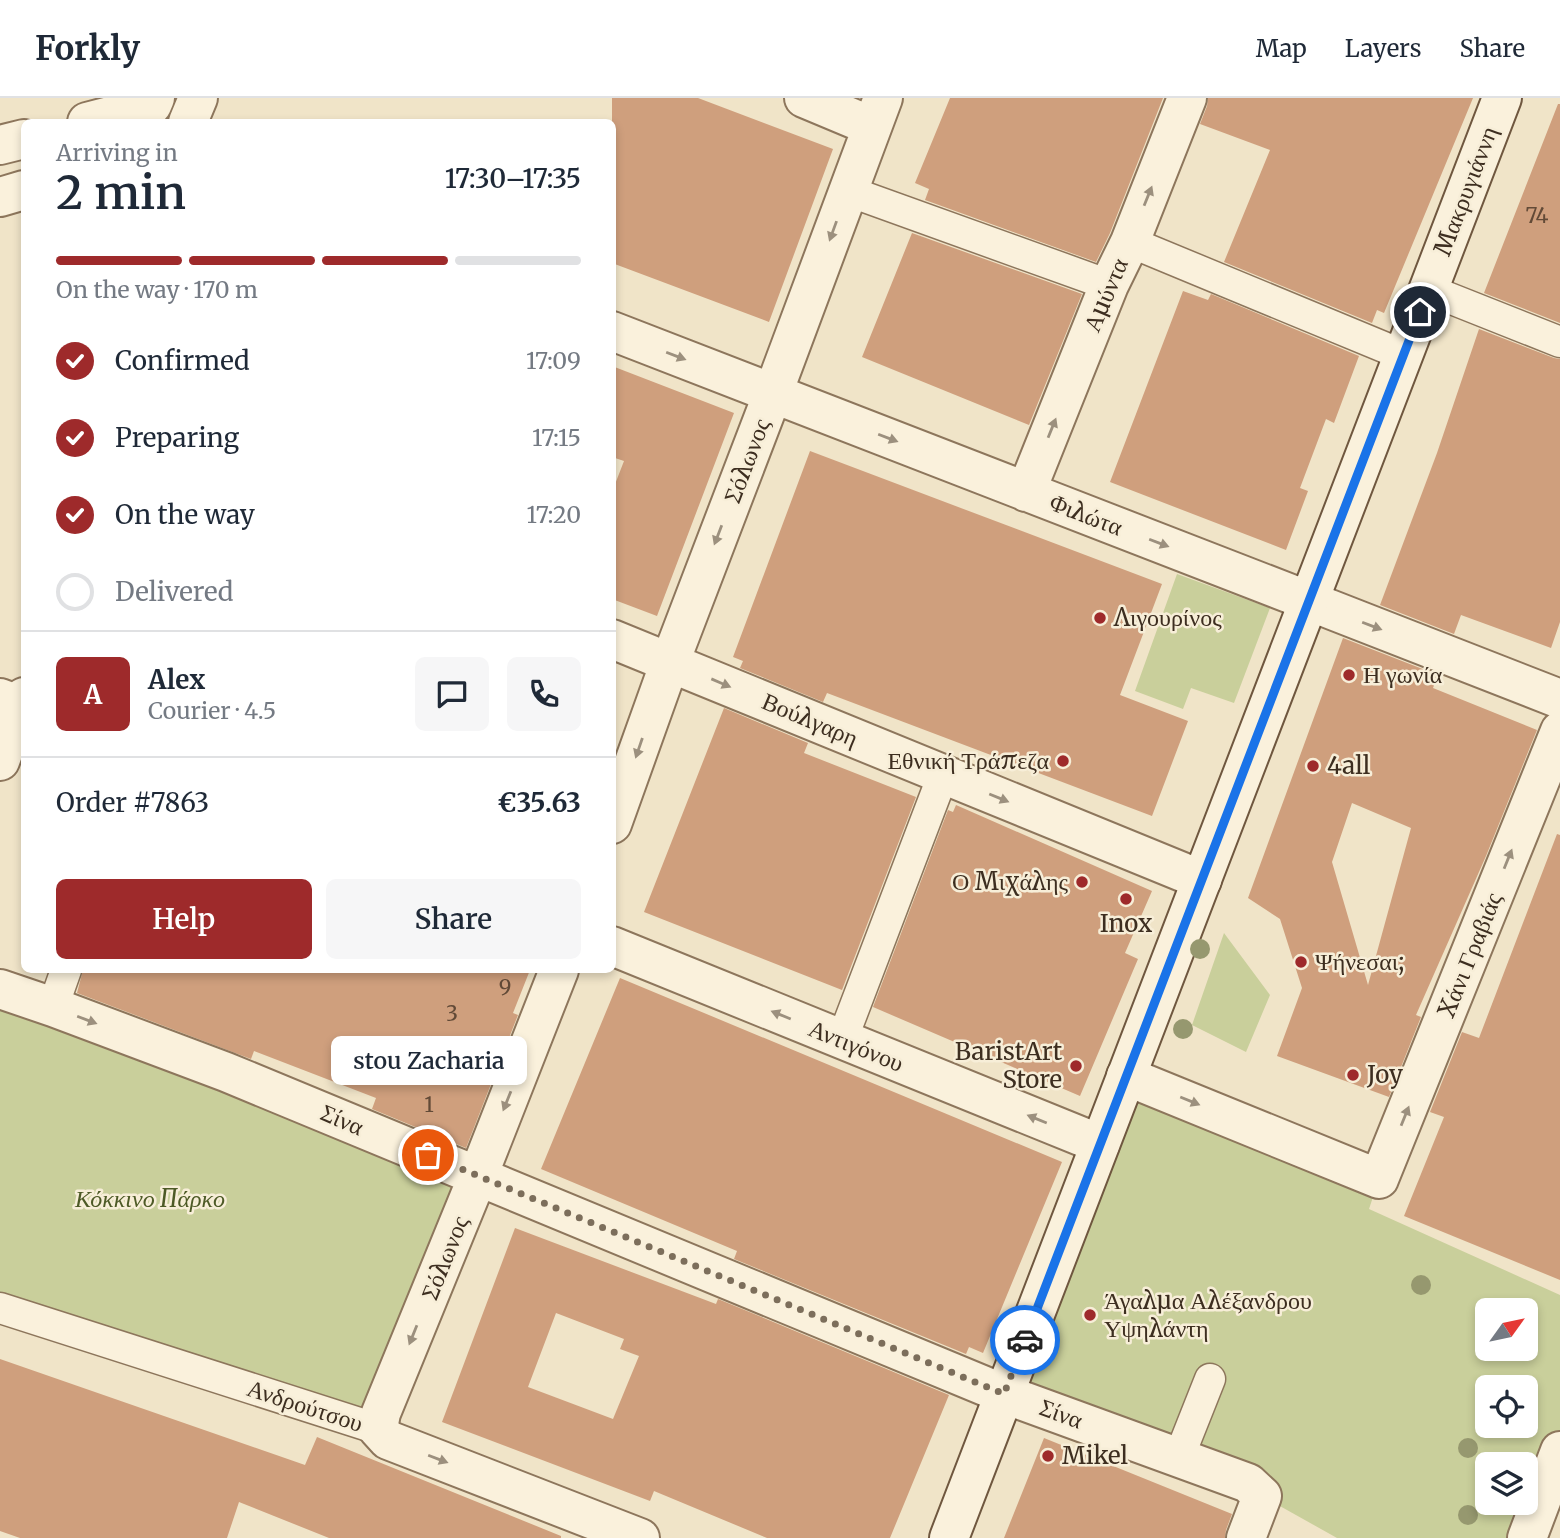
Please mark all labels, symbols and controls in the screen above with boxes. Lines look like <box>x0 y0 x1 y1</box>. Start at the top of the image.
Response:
text: Forkly <box>35 28 140 69</box>
text: Map <box>1256 33 1307 64</box>
text: Layers <box>1345 33 1421 64</box>
text: Share <box>1459 33 1525 64</box>
street label: Μακρυγιάννη <box>1427 122 1504 260</box>
text: Arriving in <box>56 138 178 167</box>
text: 17:30–17:35 <box>445 162 581 195</box>
text: 2 min <box>56 164 186 222</box>
one-way arrow <box>1143 185 1154 206</box>
house number: 74 <box>1525 202 1549 229</box>
one-way arrow <box>828 220 839 241</box>
street label: Αμύντα <box>1076 253 1135 336</box>
text: On the way · 170 m <box>56 275 258 304</box>
pin <box>1390 282 1450 342</box>
icon: home <box>1401 293 1439 331</box>
icon: check <box>56 342 94 380</box>
text: Confirmed <box>115 344 250 377</box>
text: 17:09 <box>526 346 581 375</box>
one-way arrow <box>666 350 687 361</box>
street label: Σόλωνος <box>716 414 777 507</box>
one-way arrow <box>1046 418 1057 439</box>
icon: check <box>56 419 94 457</box>
text: Preparing <box>115 421 239 454</box>
text: 17:15 <box>532 423 581 452</box>
one-way arrow <box>878 433 899 444</box>
street label: Φιλώτα <box>1045 486 1128 543</box>
icon: check <box>56 496 94 534</box>
text: On the way <box>115 498 255 531</box>
text: 17:20 <box>527 500 581 529</box>
one-way arrow <box>713 525 724 546</box>
one-way arrow <box>1148 538 1169 549</box>
text: Delivered <box>115 575 234 608</box>
place label: Λιγουρίνος <box>1113 602 1222 633</box>
marker: Λιγουρίνος <box>1092 610 1108 626</box>
one-way arrow <box>1362 620 1383 631</box>
button: chat <box>415 657 489 731</box>
button: phone <box>507 657 581 731</box>
place label: Η γωνία <box>1363 659 1443 690</box>
text: Alex <box>148 663 205 696</box>
marker: Η γωνία <box>1341 667 1357 683</box>
text: A <box>84 678 102 711</box>
one-way arrow <box>711 678 732 689</box>
street label: Βούλγαρη <box>757 685 863 754</box>
text: Courier · 4.5 <box>148 696 276 725</box>
one-way arrow <box>633 738 644 759</box>
place label: Εθνική Τράπεζα <box>887 745 1049 776</box>
place label: 4all <box>1327 750 1370 781</box>
marker: Εθνική Τράπεζα <box>1055 753 1071 769</box>
marker: 4all <box>1305 758 1321 774</box>
text: Order #7863 <box>56 786 209 819</box>
text: €35.63 <box>497 786 581 819</box>
one-way arrow <box>989 793 1010 804</box>
one-way arrow <box>1503 848 1514 869</box>
place label: Ο Μιχάλης <box>952 866 1068 897</box>
marker: Ο Μιχάλης <box>1074 874 1090 890</box>
button: Help <box>56 879 312 959</box>
button: Share <box>326 879 581 959</box>
street label: Χάνι Γραβιάς <box>1430 887 1509 1022</box>
marker: Inox <box>1118 891 1134 907</box>
place label: Inox <box>1100 908 1153 939</box>
place label: Ψήνεσαι; <box>1315 946 1404 977</box>
marker: Ψήνεσαι; <box>1293 954 1309 970</box>
house number: 9 <box>499 974 511 1001</box>
house number: 3 <box>446 1000 458 1027</box>
one-way arrow <box>770 1009 791 1020</box>
street label: Αντιγόνου <box>804 1012 908 1079</box>
one-way arrow <box>77 1014 98 1025</box>
callout: stou Zacharia <box>330 1036 526 1085</box>
place label: BaristArt Store <box>955 1036 1063 1095</box>
text: stou Zacharia <box>353 1046 505 1075</box>
marker: BaristArt Store <box>1068 1058 1084 1074</box>
place label: Joy <box>1366 1059 1403 1090</box>
marker: Joy <box>1345 1067 1361 1083</box>
house number: 1 <box>424 1091 434 1118</box>
one-way arrow <box>502 1091 513 1112</box>
one-way arrow <box>1179 1096 1200 1107</box>
street label: Σίνα <box>316 1097 369 1143</box>
one-way arrow <box>1400 1105 1411 1126</box>
one-way arrow <box>1026 1113 1047 1124</box>
pin <box>398 1125 458 1185</box>
icon: bag <box>409 1136 447 1174</box>
park label: Κόκκινο Πάρκο <box>74 1183 225 1214</box>
street label: Σόλωνος <box>414 1211 476 1304</box>
place label: Άγαλμα Αλέξανδρου Υψηλάντη <box>1104 1285 1312 1344</box>
north arrow <box>1475 1298 1538 1362</box>
map controls <box>1475 1298 1538 1515</box>
courier <box>990 1305 1060 1375</box>
marker: Άγαλμα Αλέξανδρου Υψηλάντη <box>1082 1307 1098 1323</box>
icon: car <box>1006 1321 1044 1359</box>
one-way arrow <box>408 1325 419 1346</box>
street label: Ανδρούτσου <box>243 1372 367 1439</box>
button: locate <box>1475 1375 1538 1438</box>
street label: Σίνα <box>1035 1391 1087 1436</box>
place label: Mikel <box>1062 1440 1128 1471</box>
marker: Mikel <box>1040 1448 1056 1464</box>
button: layers <box>1475 1452 1538 1515</box>
one-way arrow <box>427 1454 448 1465</box>

